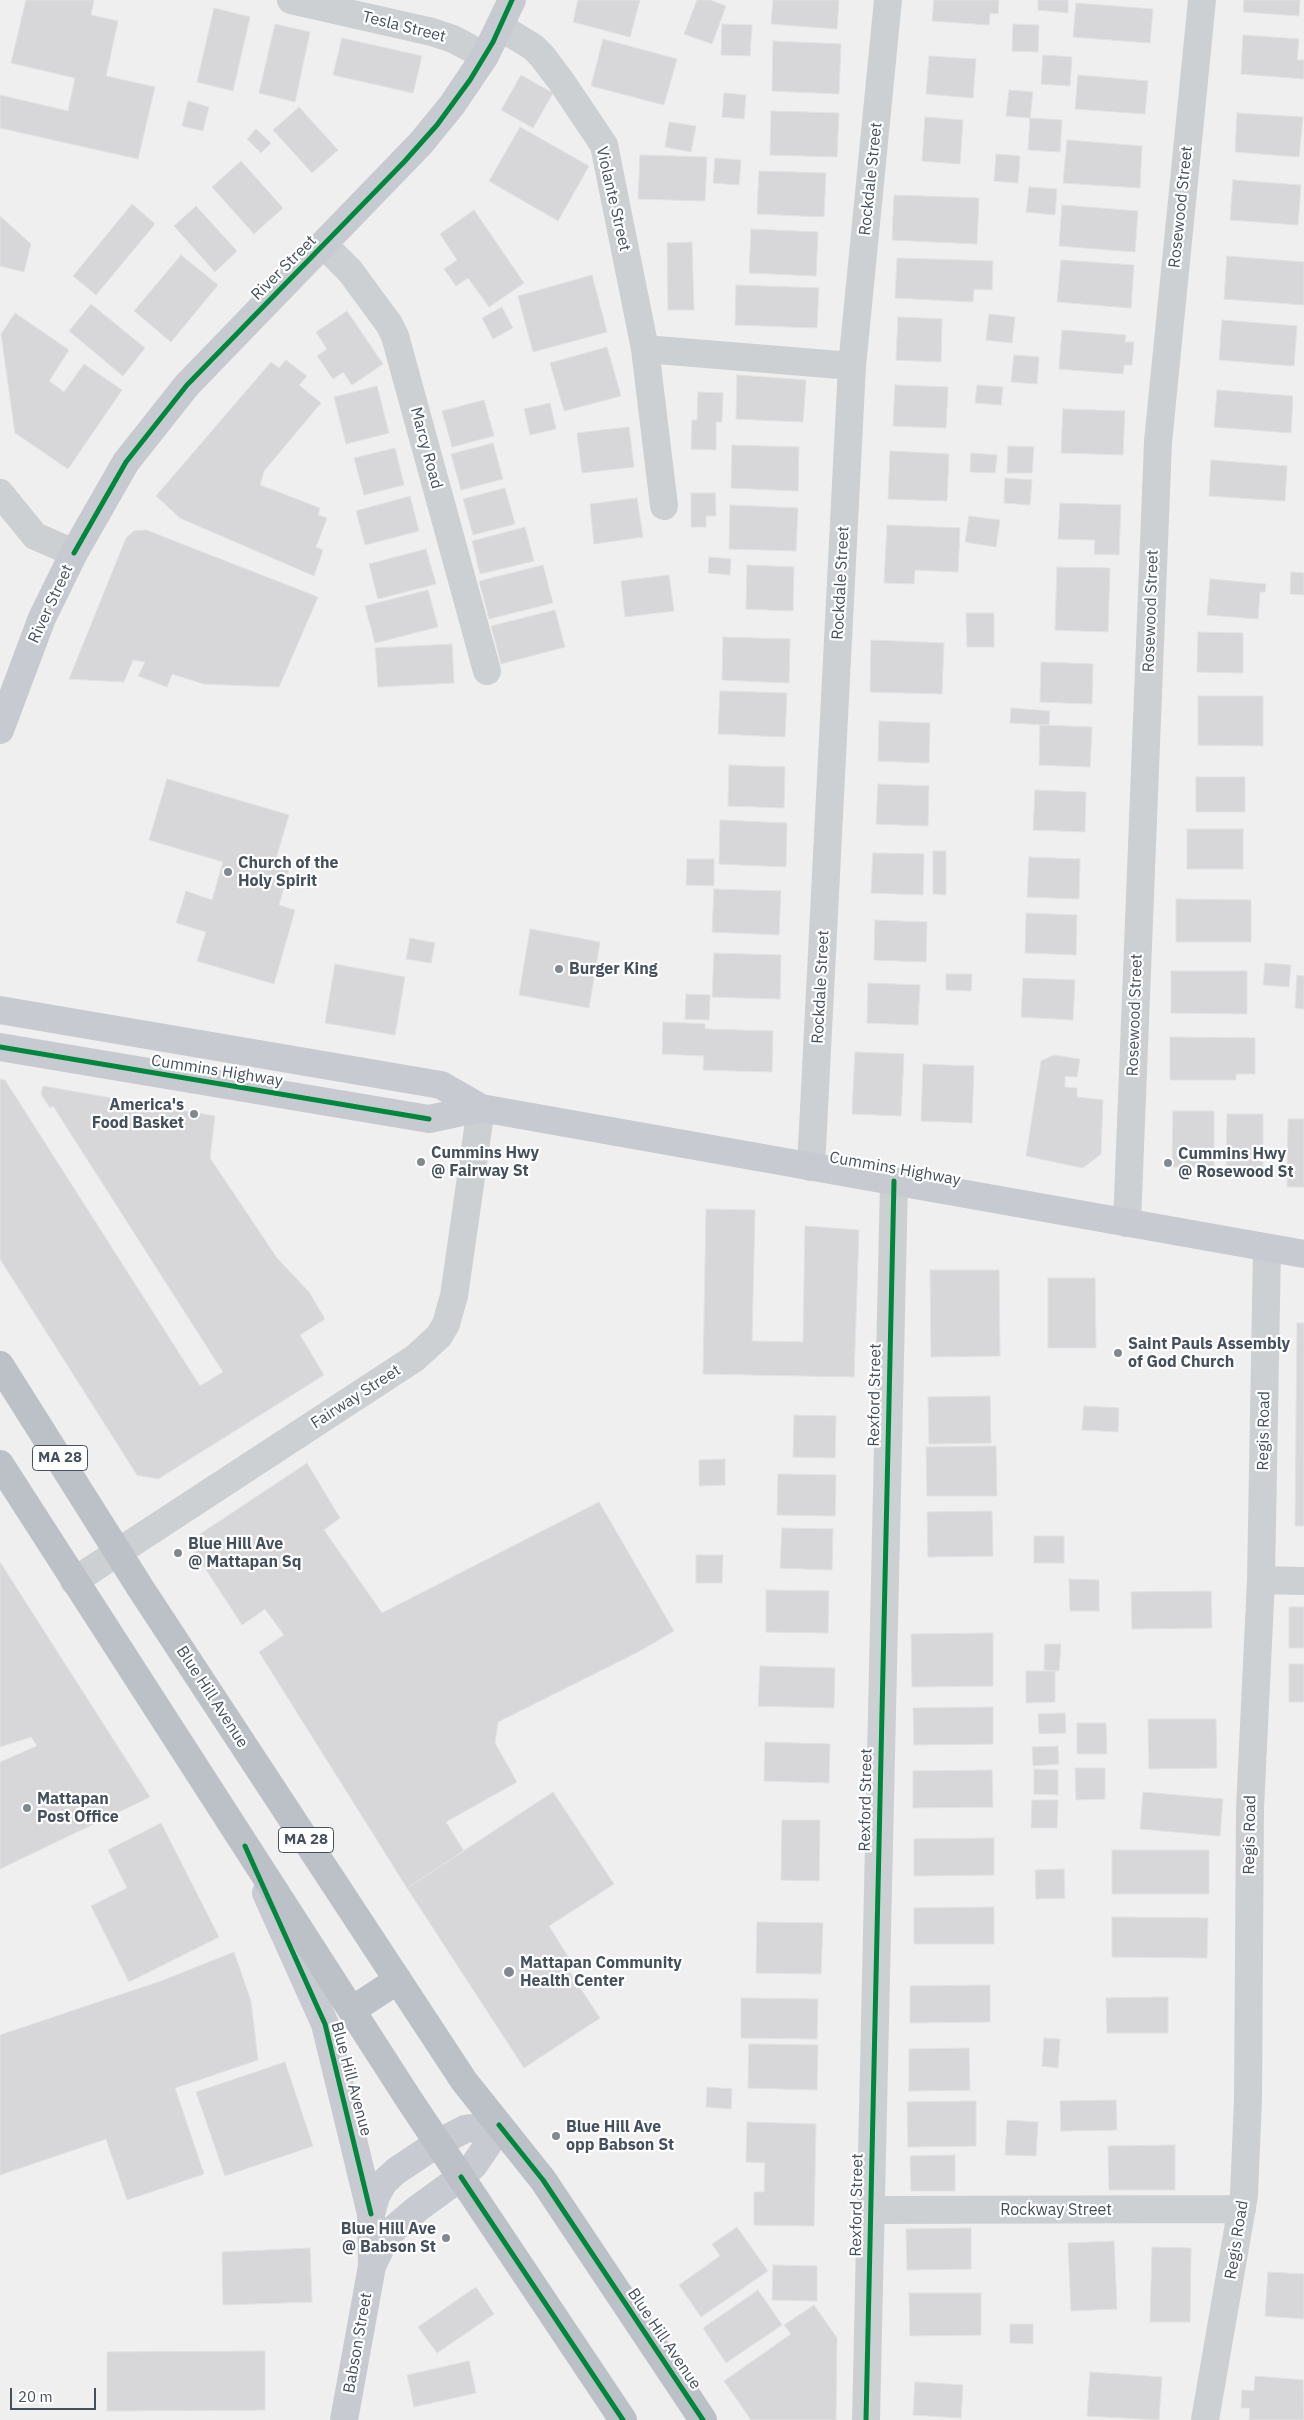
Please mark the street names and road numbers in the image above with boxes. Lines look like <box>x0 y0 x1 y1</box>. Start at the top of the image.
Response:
street label: Tesla Street <box>360 7 448 47</box>
street label: Rockdale Street <box>856 121 886 237</box>
street label: Violante Street <box>592 145 634 253</box>
street label: Rosewood Street <box>1165 145 1197 269</box>
street label: River Street <box>247 231 321 305</box>
street label: Marcy Road <box>406 405 446 491</box>
street label: Rockdale Street <box>828 526 854 640</box>
street label: Rosewood Street <box>1139 549 1163 673</box>
street label: River Street <box>24 562 78 646</box>
street label: Rockdale Street <box>808 930 834 1044</box>
street label: Rosewood Street <box>1123 953 1147 1077</box>
street label: Cummins Highway <box>150 1051 284 1091</box>
street label: Cummins Highway <box>828 1148 962 1190</box>
street label: Rexford Street <box>864 1343 886 1447</box>
street label: Fairway Street <box>308 1361 404 1433</box>
street label: Regis Road <box>1254 1391 1274 1471</box>
road number: MA 28 <box>32 1446 88 1470</box>
street label: Blue Hill Avenue <box>172 1642 252 1752</box>
street label: Rexford Street <box>855 1748 877 1852</box>
street label: Regis Road <box>1240 1795 1260 1875</box>
road number: MA 28 <box>278 1828 334 1852</box>
street label: Blue Hill Avenue <box>327 2020 375 2138</box>
street label: Rexford Street <box>846 2153 868 2257</box>
street label: Regis Road <box>1221 2199 1253 2281</box>
street label: Rockway Street <box>1000 2200 1112 2220</box>
street label: Blue Hill Avenue <box>623 2285 705 2393</box>
street label: Babson Street <box>340 2291 376 2395</box>

